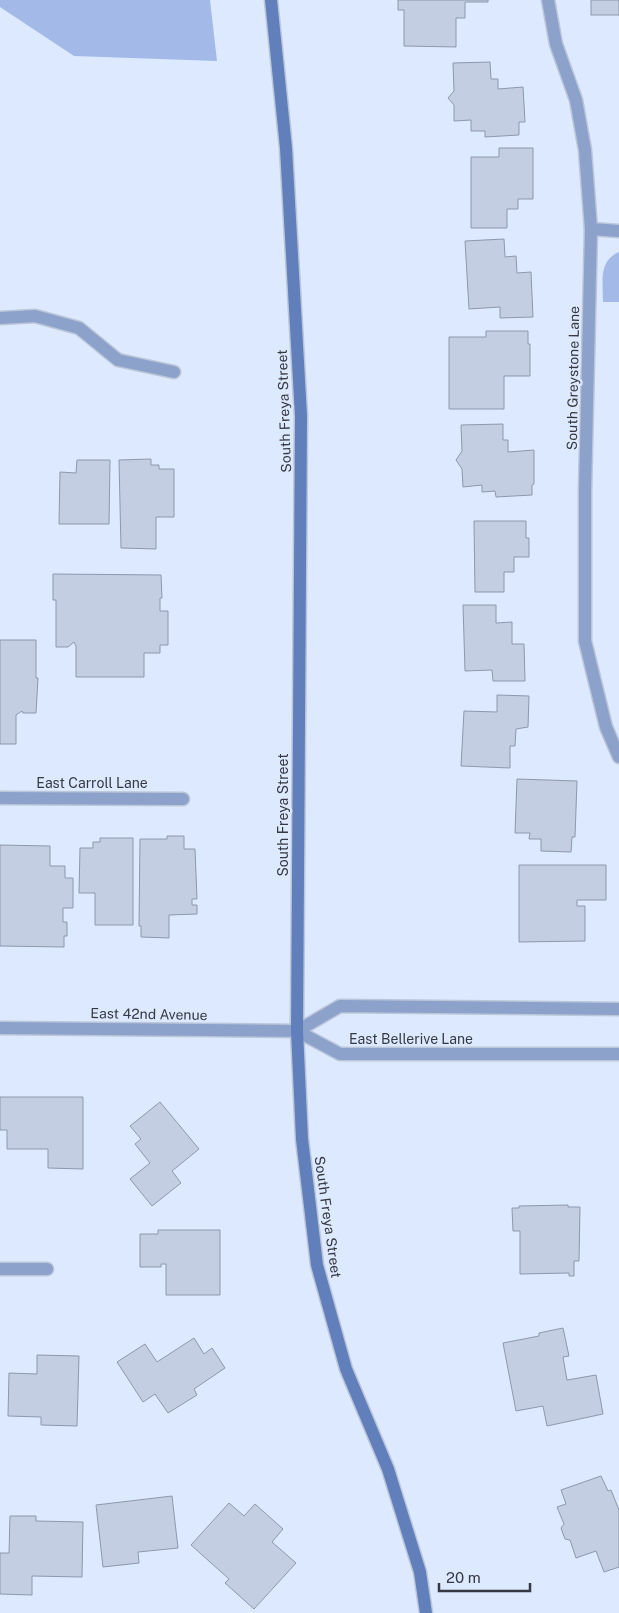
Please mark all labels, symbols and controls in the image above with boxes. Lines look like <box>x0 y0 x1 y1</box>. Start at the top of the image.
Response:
street label: South Greystone Lane <box>564 306 582 450</box>
street label: South Freya Street <box>274 349 294 473</box>
street label: South Freya Street <box>275 753 291 877</box>
street label: East Carroll Lane <box>36 775 148 791</box>
street label: East 42nd Avenue <box>90 1005 208 1023</box>
street label: East Bellerive Lane <box>349 1031 473 1047</box>
street label: South Freya Street <box>312 1155 344 1279</box>
scale bar <box>439 1560 530 1592</box>
text: 20 m <box>446 1569 481 1586</box>

